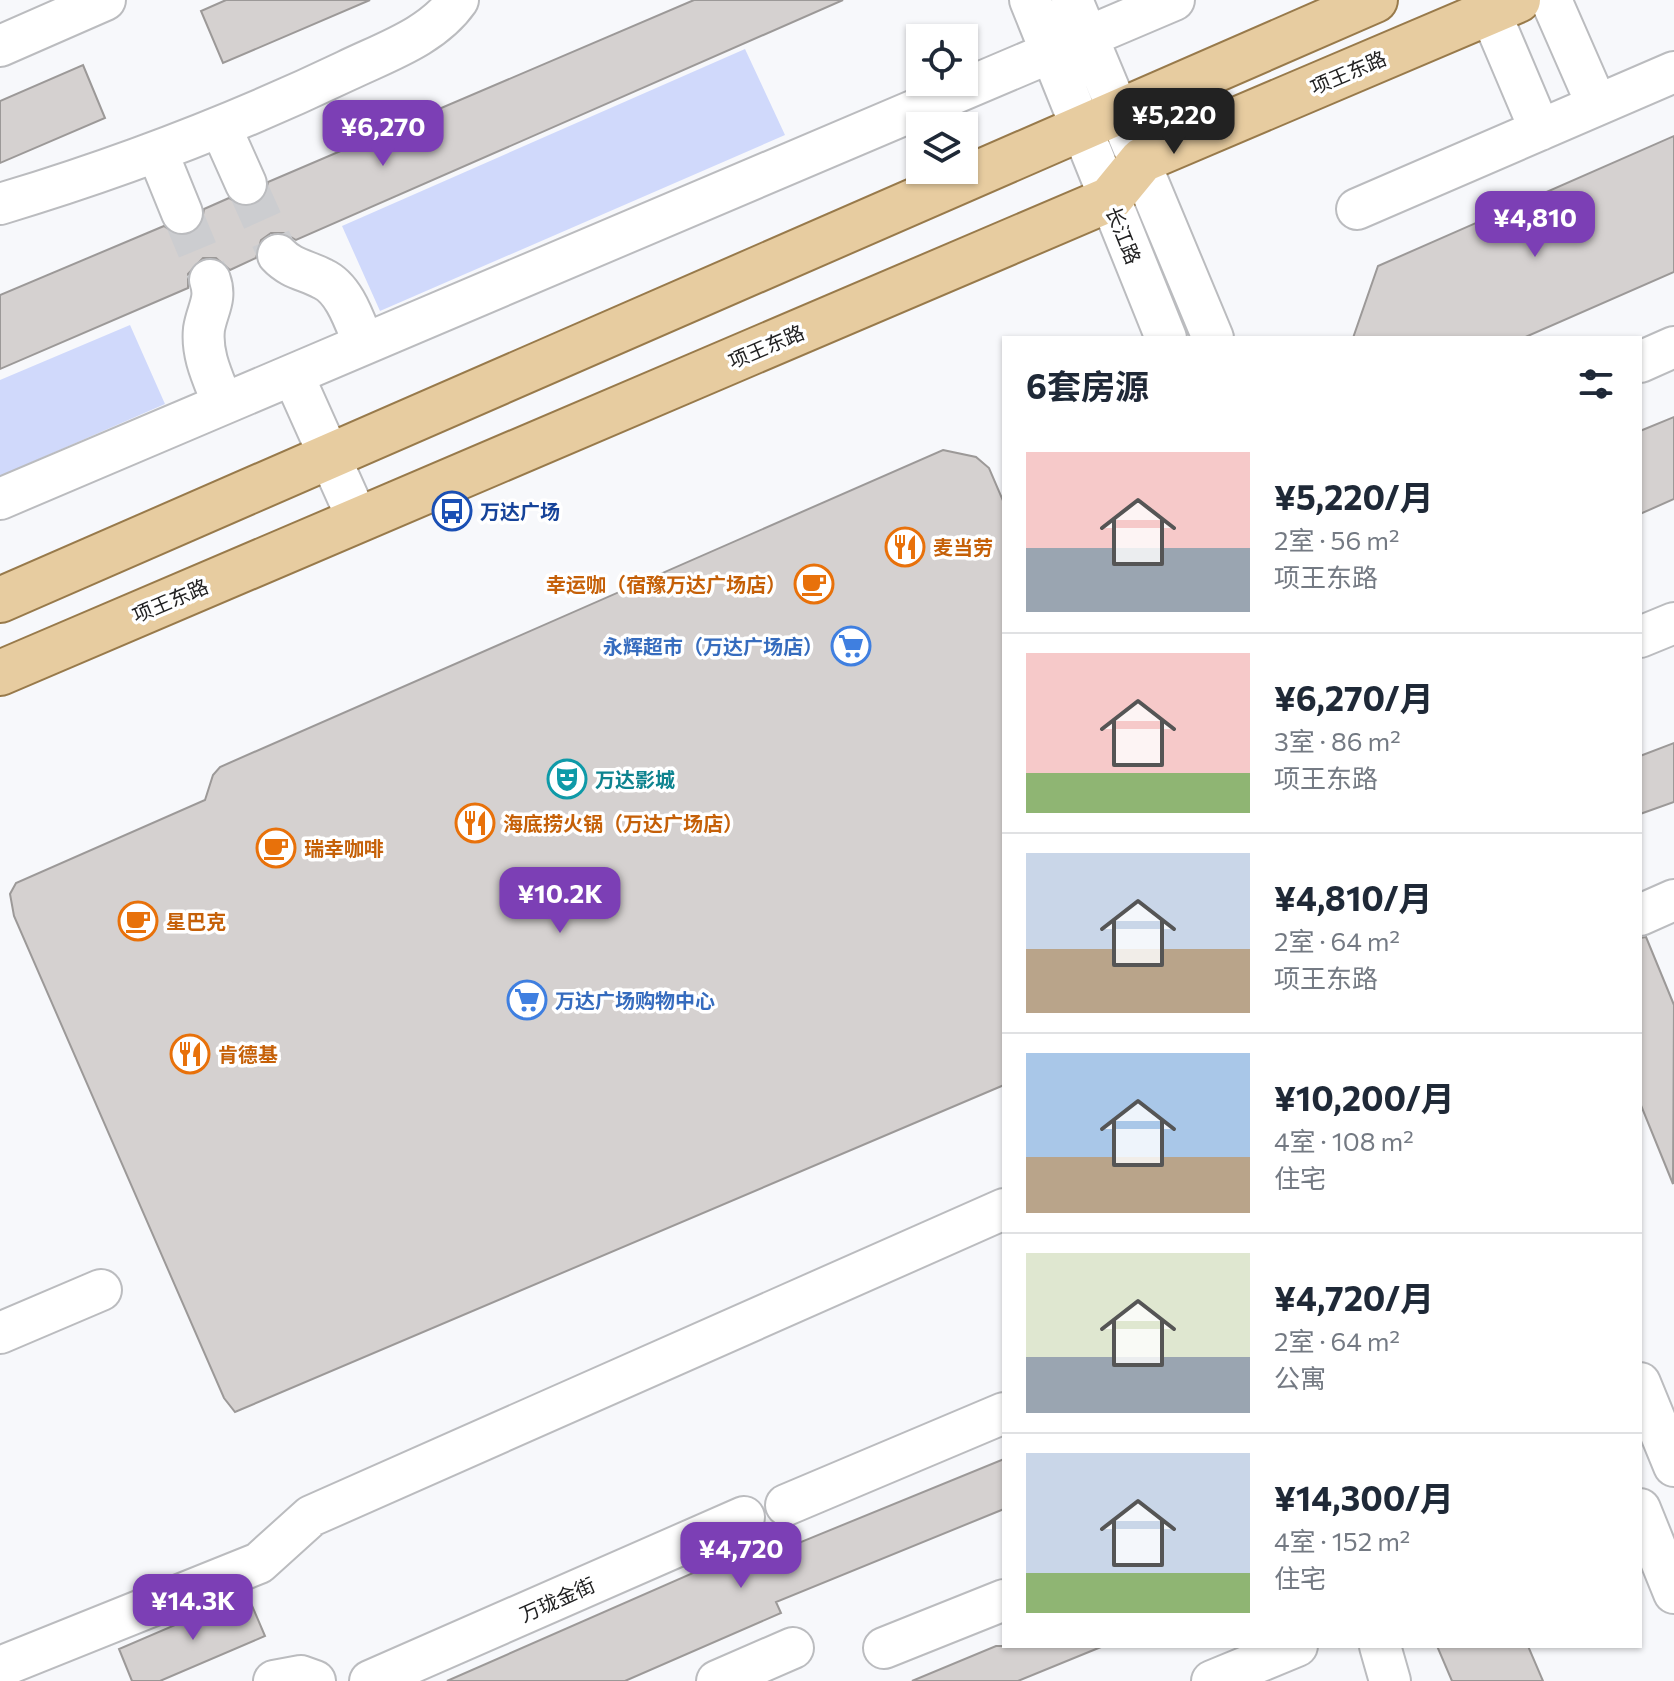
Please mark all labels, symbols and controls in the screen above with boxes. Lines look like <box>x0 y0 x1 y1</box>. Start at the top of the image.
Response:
map controls <box>906 24 978 184</box>
button: locate <box>906 24 978 96</box>
street label: 项王东路 <box>1306 45 1390 99</box>
pin: ¥5,220 <box>1109 88 1239 156</box>
text: ¥5,220 <box>1132 98 1216 129</box>
pin: ¥6,270 <box>318 100 448 168</box>
text: ¥6,270 <box>341 110 425 141</box>
button: layers <box>906 112 978 184</box>
pin: ¥4,810 <box>1470 191 1600 259</box>
text: ¥4,810 <box>1493 201 1577 232</box>
street label: 长江路 <box>1102 203 1146 267</box>
street label: 项王东路 <box>724 319 808 373</box>
icon: filters <box>1574 362 1618 406</box>
text: 6套房源 <box>1026 364 1149 406</box>
text: ¥5,220/月 <box>1274 475 1434 517</box>
icon: home <box>1090 484 1186 580</box>
bus stop icon: 万达广场 <box>431 490 473 532</box>
place label: 万达广场 <box>480 499 560 523</box>
text: 2室 · 56 m² <box>1274 524 1399 555</box>
restaurant icon: 麦当劳 <box>884 526 926 568</box>
place label: 麦当劳 <box>933 535 993 559</box>
text: 项王东路 <box>1274 561 1378 592</box>
cafe icon: 幸运咖（宿豫万达广场店） <box>793 563 835 605</box>
place label: 幸运咖（宿豫万达广场店） <box>546 572 786 596</box>
street label: 项王东路 <box>128 573 212 627</box>
supermarket icon: 永辉超市（万达广场店） <box>830 625 872 667</box>
place label: 永辉超市（万达广场店） <box>603 634 823 658</box>
text: ¥6,270/月 <box>1274 676 1434 718</box>
icon: home <box>1090 685 1186 781</box>
text: 3室 · 86 m² <box>1274 725 1401 756</box>
theatre icon: 万达影城 <box>546 758 588 800</box>
text: 项王东路 <box>1274 762 1378 793</box>
place label: 万达影城 <box>595 767 675 791</box>
restaurant icon: 海底捞火锅（万达广场店） <box>454 802 496 844</box>
place label: 海底捞火锅（万达广场店） <box>503 811 743 835</box>
cafe icon: 瑞幸咖啡 <box>255 827 297 869</box>
place label: 瑞幸咖啡 <box>304 836 384 860</box>
pin: ¥10.2K <box>495 867 625 935</box>
text: ¥4,810/月 <box>1274 876 1433 918</box>
text: ¥10.2K <box>517 877 603 908</box>
icon: home <box>1090 885 1186 981</box>
cafe icon: 星巴克 <box>117 900 159 942</box>
place label: 星巴克 <box>166 909 226 933</box>
text: 2室 · 64 m² <box>1274 925 1400 956</box>
text: 项王东路 <box>1274 962 1378 993</box>
supermarket icon: 万达广场购物中心 <box>506 979 548 1021</box>
place label: 万达广场购物中心 <box>555 988 715 1012</box>
restaurant icon: 肯德基 <box>169 1033 211 1075</box>
place label: 肯德基 <box>218 1042 278 1066</box>
text: ¥10,200/月 <box>1274 1076 1455 1118</box>
icon: home <box>1090 1085 1186 1181</box>
text: 4室 · 108 m² <box>1274 1125 1414 1156</box>
text: 住宅 <box>1274 1162 1326 1193</box>
text: ¥4,720/月 <box>1274 1276 1434 1318</box>
icon: home <box>1090 1285 1186 1381</box>
text: 2室 · 64 m² <box>1274 1325 1400 1356</box>
text: 公寓 <box>1274 1362 1326 1393</box>
text: ¥14,300/月 <box>1274 1476 1454 1518</box>
icon: home <box>1090 1485 1186 1581</box>
pin: ¥4,720 <box>676 1522 806 1590</box>
text: 4室 · 152 m² <box>1274 1525 1410 1556</box>
text: ¥4,720 <box>698 1532 784 1563</box>
text: 住宅 <box>1274 1562 1326 1593</box>
street label: 万珑金街 <box>516 1572 598 1626</box>
pin: ¥14.3K <box>128 1574 258 1642</box>
text: ¥14.3K <box>151 1584 235 1615</box>

